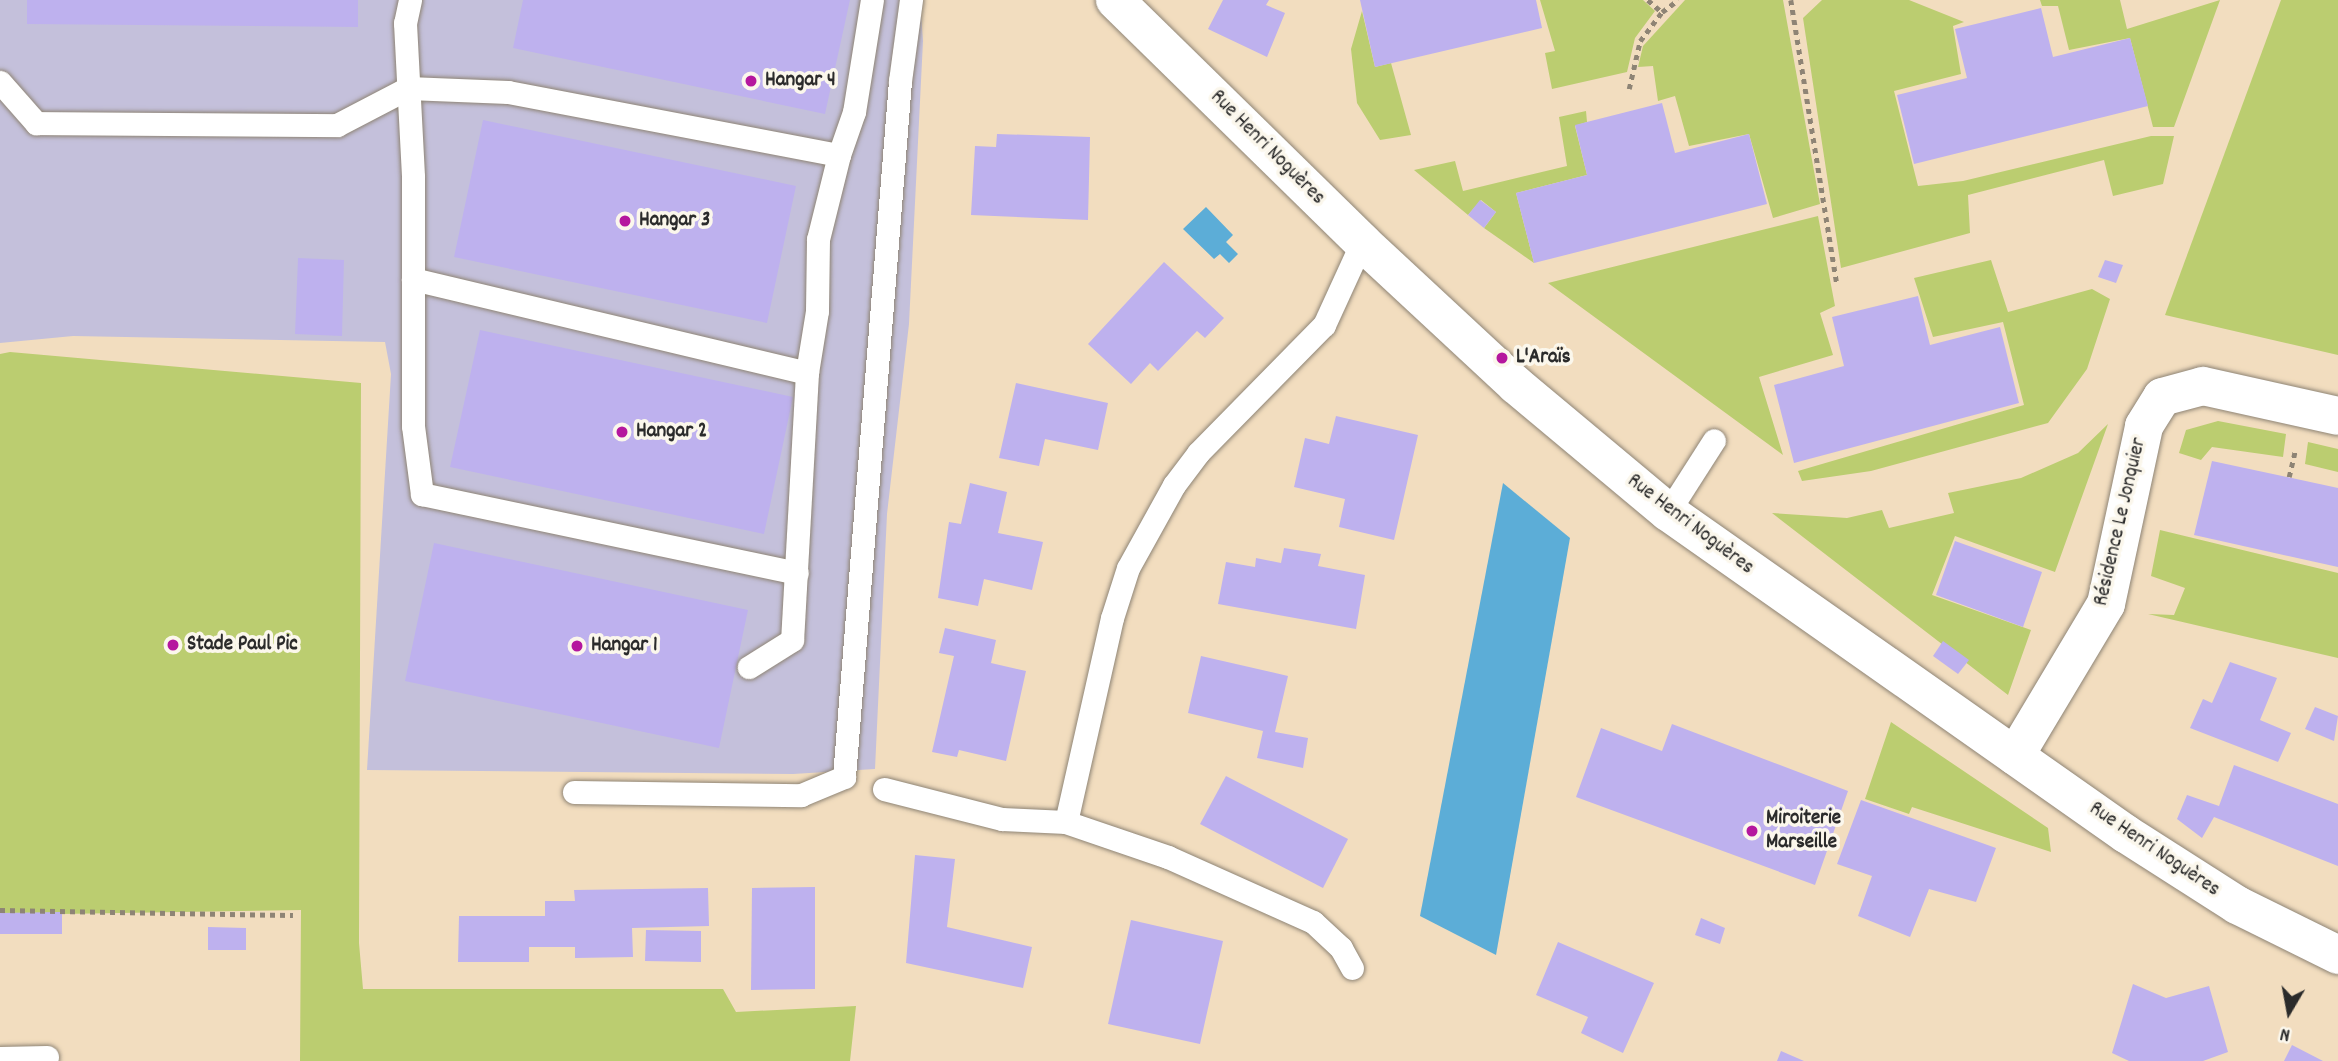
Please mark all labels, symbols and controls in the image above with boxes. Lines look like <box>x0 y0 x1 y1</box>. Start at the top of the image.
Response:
place label: Hangar 4 <box>765 68 836 94</box>
marker: Hangar 4 <box>743 73 759 89</box>
street label: Rue Henri Noguères <box>1204 85 1330 211</box>
place label: Hangar 3 <box>639 208 710 234</box>
marker: Hangar 3 <box>617 213 633 229</box>
place label: L'Araïs <box>1516 345 1571 371</box>
marker: L'Araïs <box>1494 350 1510 366</box>
place label: Hangar 2 <box>636 419 707 445</box>
marker: Hangar 2 <box>614 424 630 440</box>
street label: Résidence Le Jonquier <box>2089 435 2153 609</box>
street label: Rue Henri Noguères <box>1622 469 1758 581</box>
place label: Stade Paul Pic <box>187 632 298 658</box>
place label: Hangar 1 <box>591 633 658 659</box>
marker: Stade Paul Pic <box>165 637 181 653</box>
marker: Hangar 1 <box>569 638 585 654</box>
street label: Rue Henri Noguères <box>2084 797 2224 903</box>
place label: Miroiterie Marseille <box>1766 806 1841 856</box>
marker: Miroiterie Marseille <box>1744 823 1760 839</box>
north arrow <box>2254 977 2324 1047</box>
text: N <box>2278 1019 2292 1047</box>

